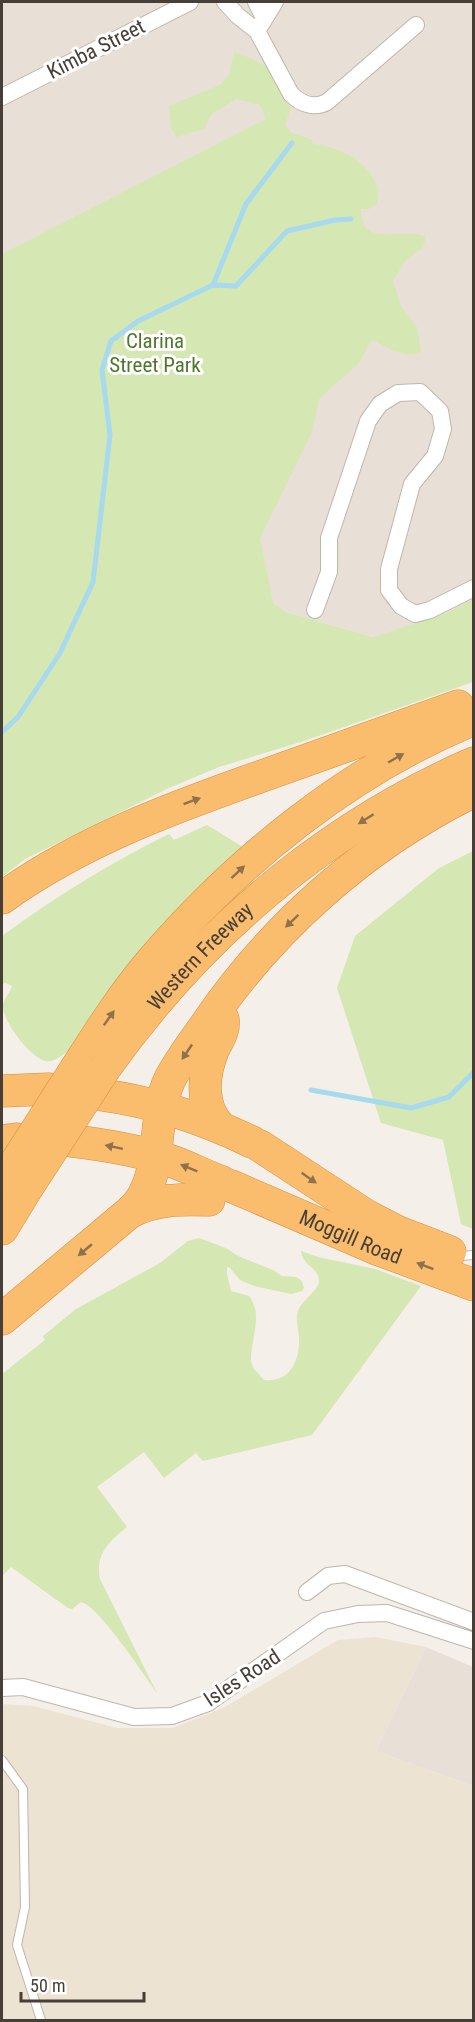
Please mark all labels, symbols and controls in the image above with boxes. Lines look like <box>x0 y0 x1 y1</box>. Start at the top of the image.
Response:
street label: Kimba Street <box>43 14 149 84</box>
park label: Clarina Street Park <box>109 329 201 377</box>
one-way arrow <box>388 753 404 764</box>
one-way arrow <box>183 796 201 806</box>
one-way arrow <box>358 814 374 825</box>
one-way arrow <box>231 866 245 880</box>
street label: Western Freeway <box>143 897 258 1015</box>
one-way arrow <box>286 914 300 928</box>
one-way arrow <box>103 1010 115 1026</box>
one-way arrow <box>181 1044 193 1060</box>
one-way arrow <box>104 1142 123 1151</box>
one-way arrow <box>179 1163 197 1173</box>
one-way arrow <box>301 1172 317 1183</box>
street label: Moggill Road <box>296 1205 405 1269</box>
one-way arrow <box>78 1243 93 1256</box>
one-way arrow <box>416 1261 434 1271</box>
street label: Isles Road <box>199 1644 285 1712</box>
scale bar <box>21 1965 144 2003</box>
text: 50 m <box>30 1975 65 1996</box>

